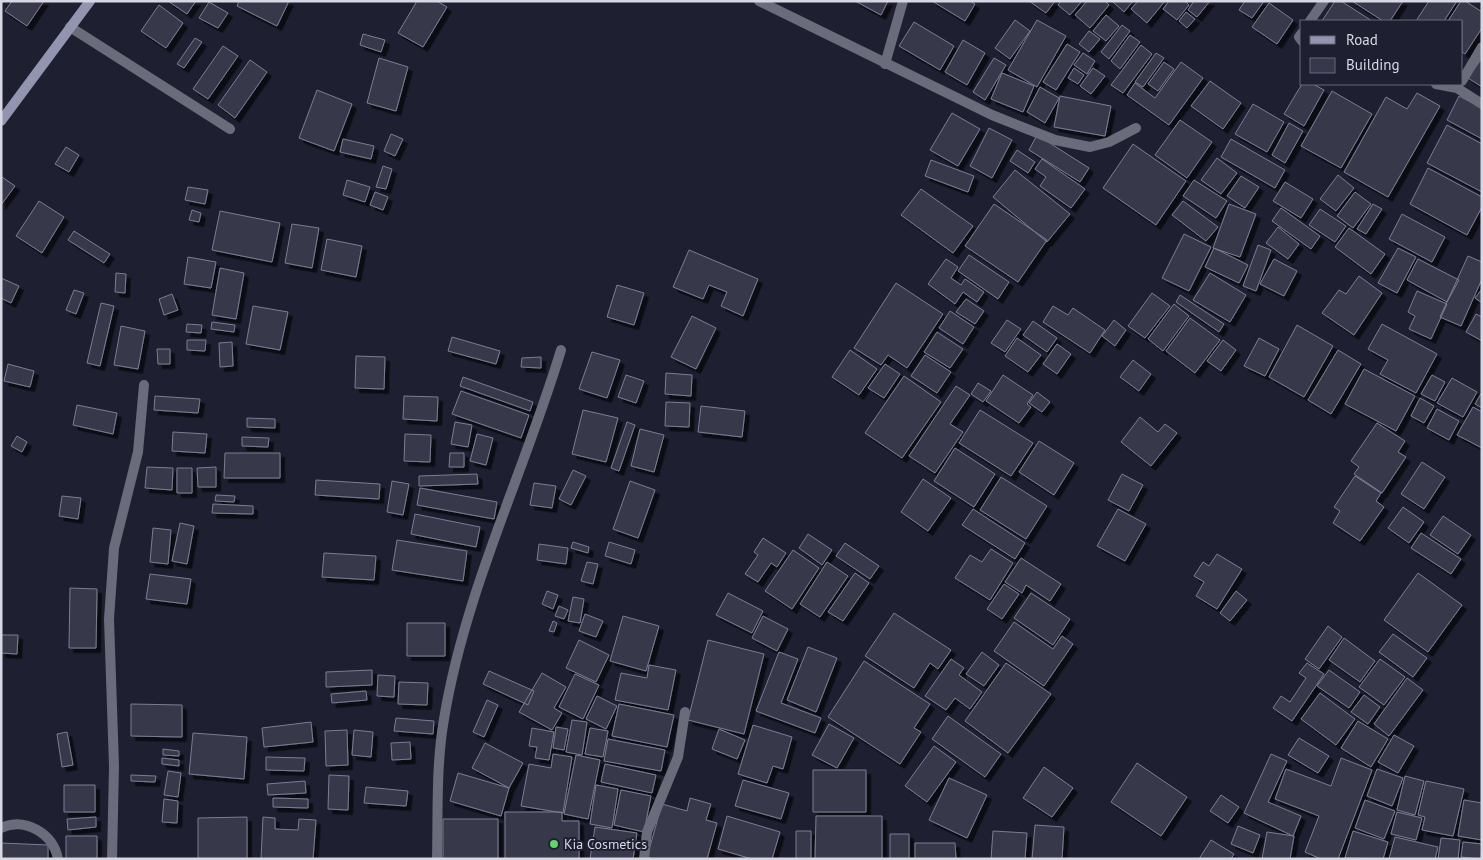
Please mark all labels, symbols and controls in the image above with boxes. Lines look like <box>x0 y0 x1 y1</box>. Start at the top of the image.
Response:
legend <box>1300 20 1463 85</box>
text: Road <box>1346 30 1378 49</box>
text: Building <box>1346 55 1400 74</box>
place label: Kia Cosmetics <box>564 835 647 853</box>
marker: Kia Cosmetics <box>548 838 560 850</box>

